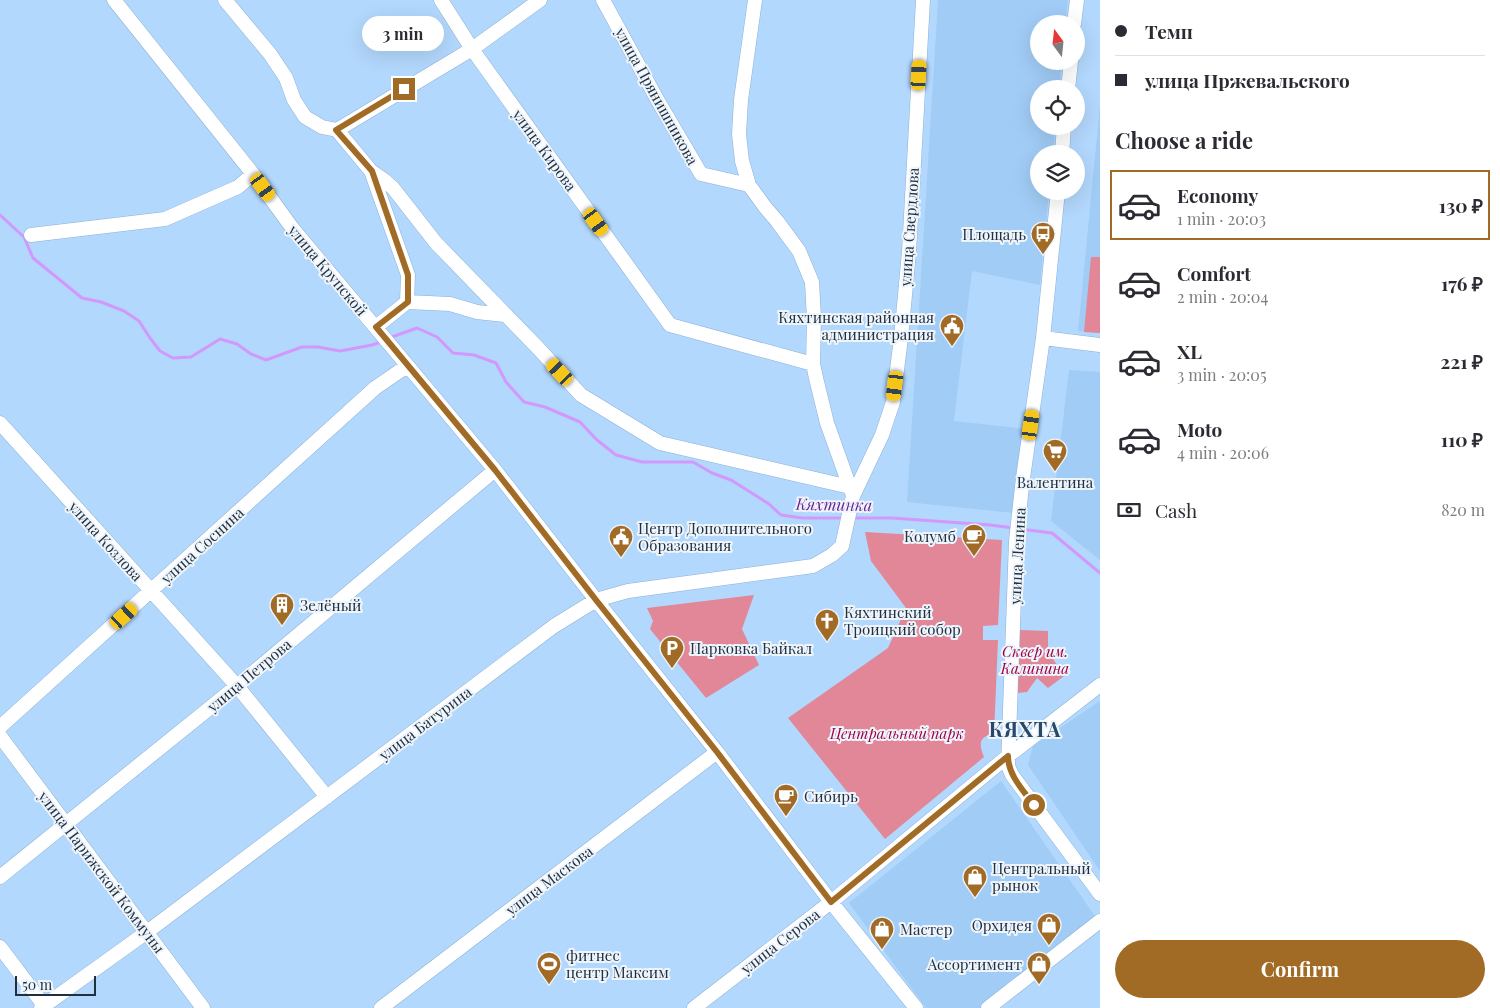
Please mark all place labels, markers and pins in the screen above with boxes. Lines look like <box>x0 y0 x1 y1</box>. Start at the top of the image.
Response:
bus stop icon: Площадь <box>1030 221 1056 255</box>
place label: Площадь <box>962 224 1026 244</box>
place label: Кяхтинская районная администрация <box>778 307 934 344</box>
public building icon: Кяхтинская районная администрация <box>939 313 965 347</box>
supermarket icon: Валентина <box>1042 438 1068 472</box>
place label: Валентина <box>1017 472 1094 492</box>
place label: Центр Дополнительного Образования <box>638 518 812 555</box>
cafe icon: Колумб <box>961 523 987 557</box>
public building icon: Центр Дополнительного Образования <box>608 524 634 558</box>
place label: Колумб <box>904 526 956 546</box>
building icon: Зелёный <box>269 592 295 626</box>
place label: Зелёный <box>300 595 361 615</box>
place label: Кяхтинский Троицкий собор <box>844 602 961 639</box>
church icon: Кяхтинский Троицкий собор <box>814 608 840 642</box>
parking icon: Парковка Байкал <box>659 635 685 669</box>
place label: Парковка Байкал <box>690 638 813 658</box>
cafe icon: Сибирь <box>773 783 799 817</box>
place label: Сибирь <box>804 786 858 806</box>
place label: Центральный рынок <box>992 858 1091 895</box>
shop icon: Центральный рынок <box>962 864 988 898</box>
shop icon: Орхидея <box>1036 912 1062 946</box>
place label: Орхидея <box>972 915 1032 935</box>
shop icon: Мастер <box>869 916 895 950</box>
place label: Мастер <box>900 919 953 939</box>
place label: фитнес центр Максим <box>566 945 669 982</box>
sports icon: фитнес центр Максим <box>536 951 562 985</box>
shop icon: Ассортимент <box>1026 951 1052 985</box>
place label: Ассортимент <box>927 954 1022 974</box>

